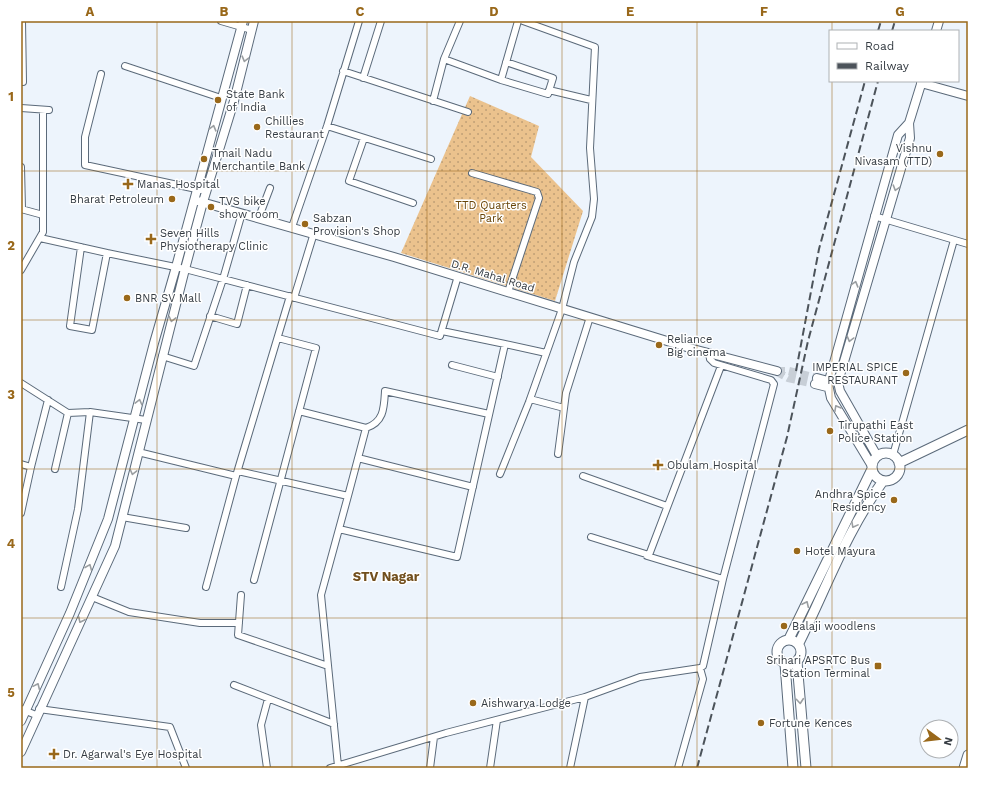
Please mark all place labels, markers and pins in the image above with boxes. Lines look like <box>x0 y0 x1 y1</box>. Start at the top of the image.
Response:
place label: State Bank of India <box>226 88 285 114</box>
marker: State Bank of India <box>213 95 223 105</box>
place label: Chillies Restaurant <box>265 115 324 141</box>
marker: Chillies Restaurant <box>252 122 262 132</box>
place label: Vishnu Nivasam (TTD) <box>854 142 932 168</box>
place label: Tmail Nadu Merchantile Bank <box>212 147 305 173</box>
marker: Vishnu Nivasam (TTD) <box>935 149 945 159</box>
marker: Tmail Nadu Merchantile Bank <box>199 154 209 164</box>
marker: Manas Hospital <box>122 178 134 190</box>
place label: Manas Hospital <box>137 178 220 191</box>
place label: Bharat Petroleum <box>70 193 164 206</box>
marker: Bharat Petroleum <box>167 194 177 204</box>
place label: TVS bike show room <box>219 195 279 221</box>
marker: TVS bike show room <box>206 202 216 212</box>
place label: Sabzan Provision's Shop <box>313 212 401 238</box>
marker: Sabzan Provision's Shop <box>300 219 310 229</box>
place label: Seven Hills Physiotherapy Clinic <box>160 227 268 253</box>
marker: Seven Hills Physiotherapy Clinic <box>145 233 157 245</box>
place label: BNR SV Mall <box>135 292 202 305</box>
marker: BNR SV Mall <box>122 293 132 303</box>
place label: Reliance Big cinema <box>667 333 726 359</box>
marker: Reliance Big cinema <box>654 340 664 350</box>
place label: IMPERIAL SPICE RESTAURANT <box>812 361 898 387</box>
marker: IMPERIAL SPICE RESTAURANT <box>901 368 911 378</box>
place label: Tirupathi East Police Station <box>838 419 914 445</box>
marker: Tirupathi East Police Station <box>825 426 835 436</box>
marker: Obulam Hospital <box>652 459 664 471</box>
place label: Obulam Hospital <box>667 459 758 472</box>
place label: Andhra Spice Residency <box>815 488 886 514</box>
marker: Andhra Spice Residency <box>889 495 899 505</box>
place label: Hotel Mayura <box>805 545 875 558</box>
marker: Hotel Mayura <box>792 546 802 556</box>
place label: Balaji woodlens <box>792 620 876 633</box>
marker: Balaji woodlens <box>779 621 789 631</box>
place label: Srihari APSRTC Bus Station Terminal <box>766 654 871 680</box>
marker: Srihari APSRTC Bus Station Terminal <box>873 661 883 671</box>
place label: Aishwarya Lodge <box>481 697 571 710</box>
marker: Aishwarya Lodge <box>468 698 478 708</box>
place label: Fortune Kences <box>769 717 853 730</box>
marker: Fortune Kences <box>756 718 766 728</box>
marker: Dr. Agarwal's Eye Hospital <box>48 748 60 760</box>
place label: Dr. Agarwal's Eye Hospital <box>63 748 202 761</box>

